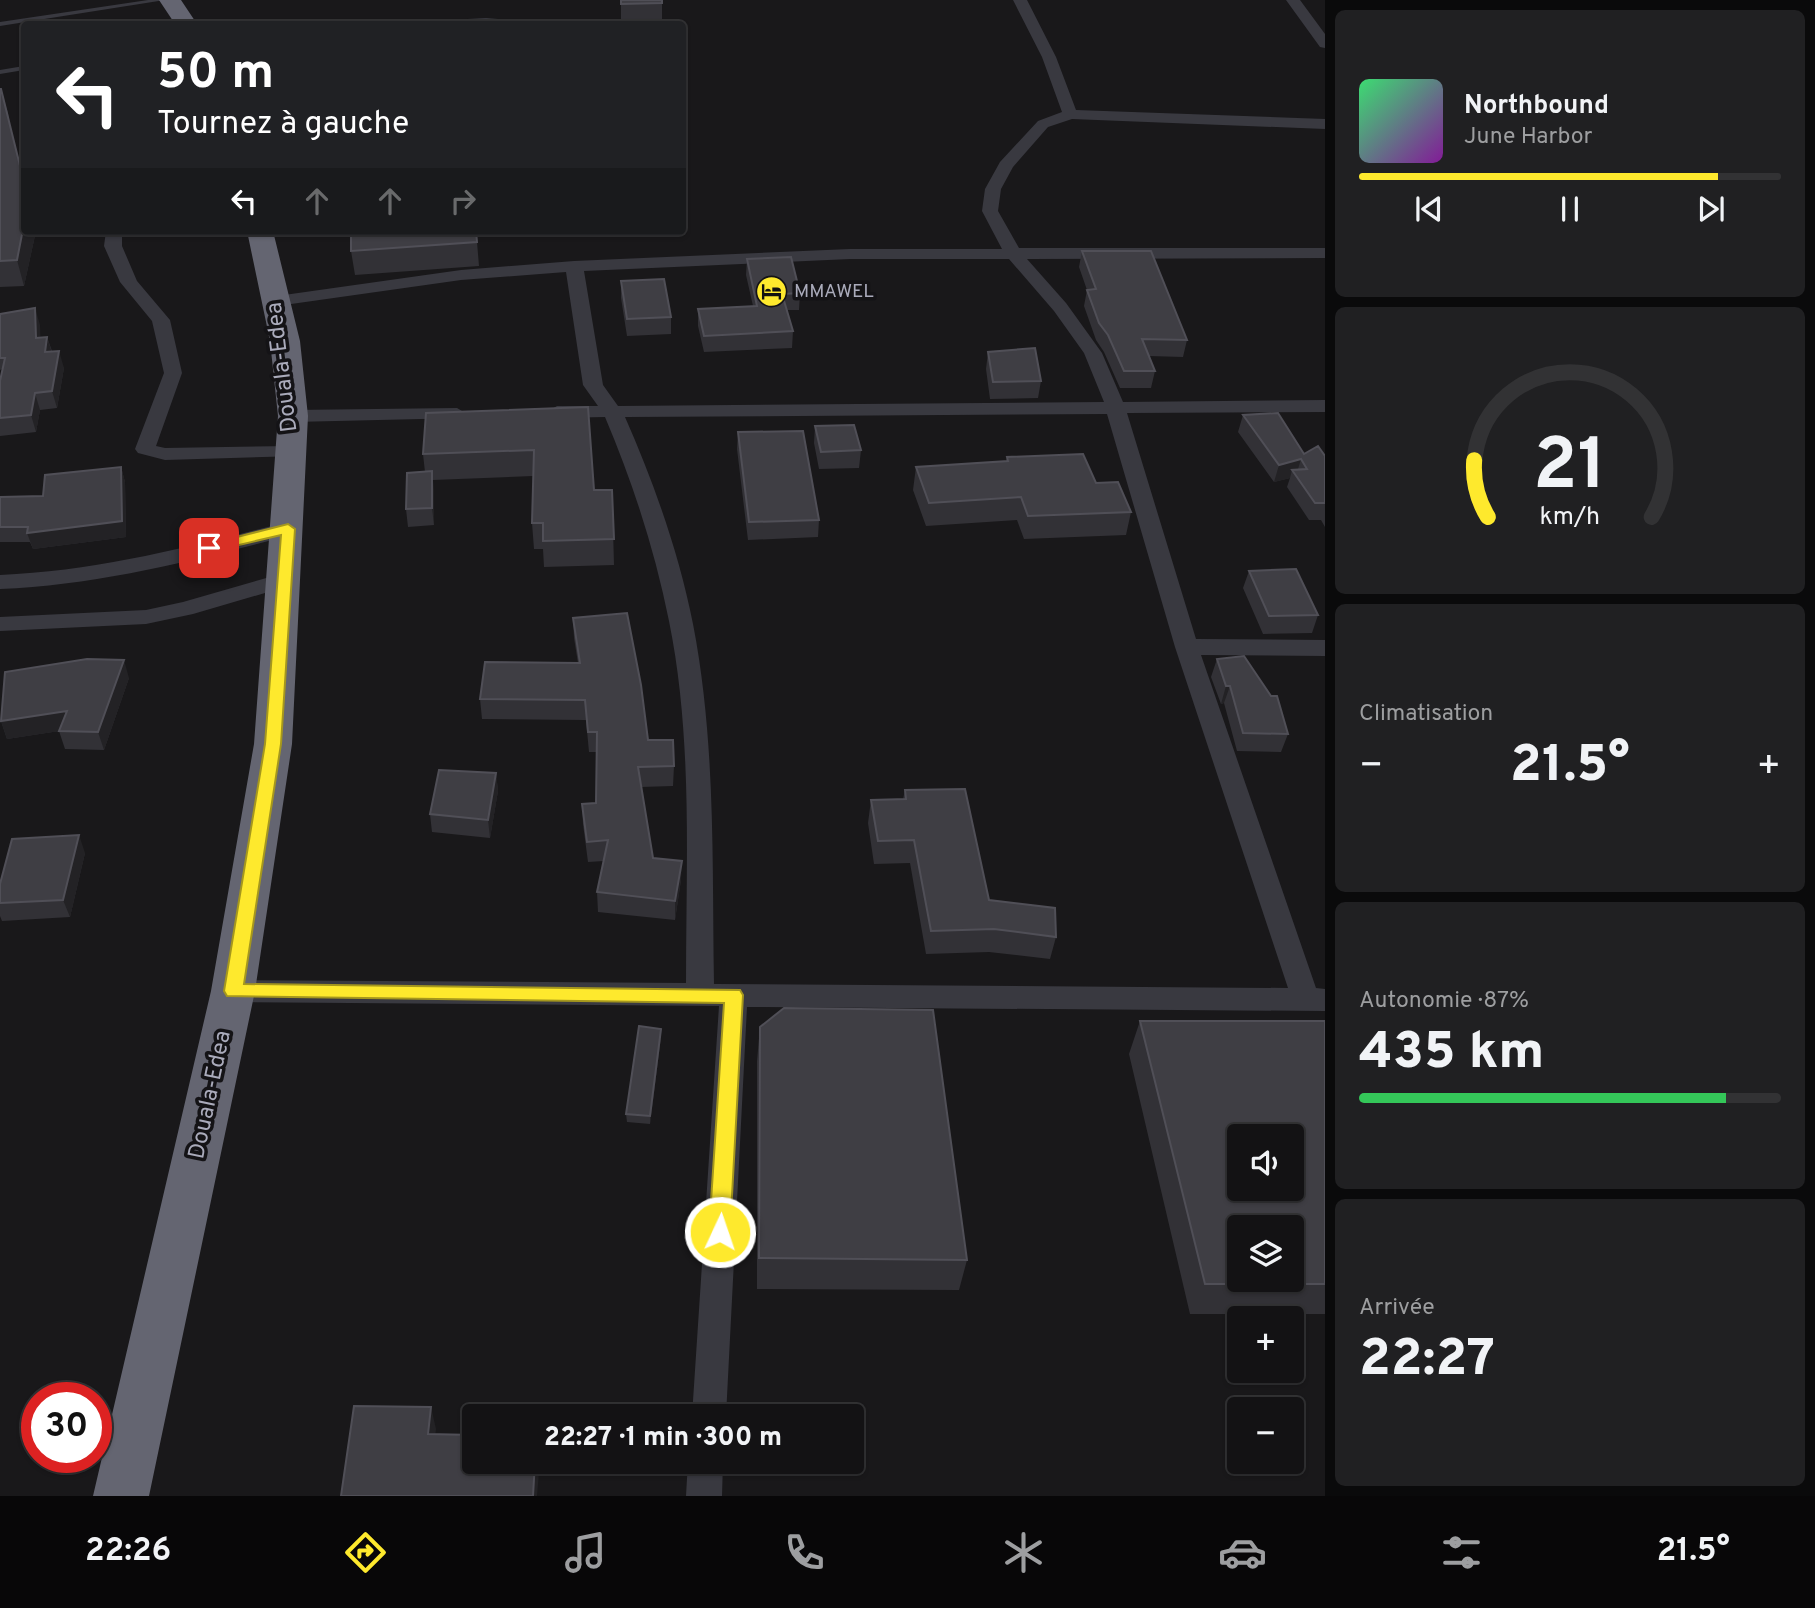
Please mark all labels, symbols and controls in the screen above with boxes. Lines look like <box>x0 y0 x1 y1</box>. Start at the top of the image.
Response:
text: 50 m <box>157 44 274 106</box>
icon: left <box>42 49 133 140</box>
text: Northbound <box>1464 90 1609 123</box>
text: Tournez à gauche <box>157 105 409 145</box>
text: June Harbor <box>1464 123 1592 152</box>
icon: left <box>225 182 263 220</box>
icon: ahead <box>298 182 336 220</box>
icon: ahead <box>371 182 409 220</box>
icon: right <box>444 182 482 220</box>
icon: previous <box>1410 190 1448 228</box>
icon: pause <box>1551 190 1589 228</box>
icon: next <box>1692 190 1730 228</box>
hotel icon: MMAWEL <box>754 275 788 309</box>
place label: MMAWEL <box>794 280 874 304</box>
street label: Douala-Edea <box>261 300 305 434</box>
text: 21 <box>1533 423 1607 515</box>
text: km/h <box>1540 502 1600 534</box>
pin <box>179 518 239 578</box>
icon: arrive <box>190 529 228 567</box>
text: Climatisation <box>1359 700 1493 729</box>
text: 21.5° <box>1510 734 1630 800</box>
text: − <box>1359 743 1384 792</box>
text: + <box>1756 743 1781 792</box>
text: Autonomie · 87% <box>1359 987 1529 1016</box>
text: 435 km <box>1359 1021 1544 1087</box>
street label: Douala-Edea <box>183 1028 239 1162</box>
map controls <box>1227 1124 1304 1474</box>
button: sound <box>1227 1124 1304 1201</box>
position arrow <box>683 1195 757 1269</box>
button: layers <box>1227 1215 1304 1292</box>
text: Arrivée <box>1359 1294 1435 1323</box>
button: + <box>1227 1306 1304 1383</box>
text: 22:27 <box>1359 1328 1495 1394</box>
speed limit sign: 30 <box>21 1382 112 1473</box>
button: − <box>1227 1397 1304 1474</box>
text: 22:27 · 1 min · 300 m <box>544 1422 782 1455</box>
icon: directions <box>341 1528 390 1577</box>
icon: music <box>561 1528 610 1577</box>
icon: phone <box>780 1528 829 1577</box>
icon: climate <box>999 1528 1048 1577</box>
icon: car <box>1218 1528 1267 1577</box>
icon: filters <box>1437 1528 1486 1577</box>
text: 22:26 <box>85 1532 171 1572</box>
text: 21.5° <box>1657 1532 1730 1572</box>

